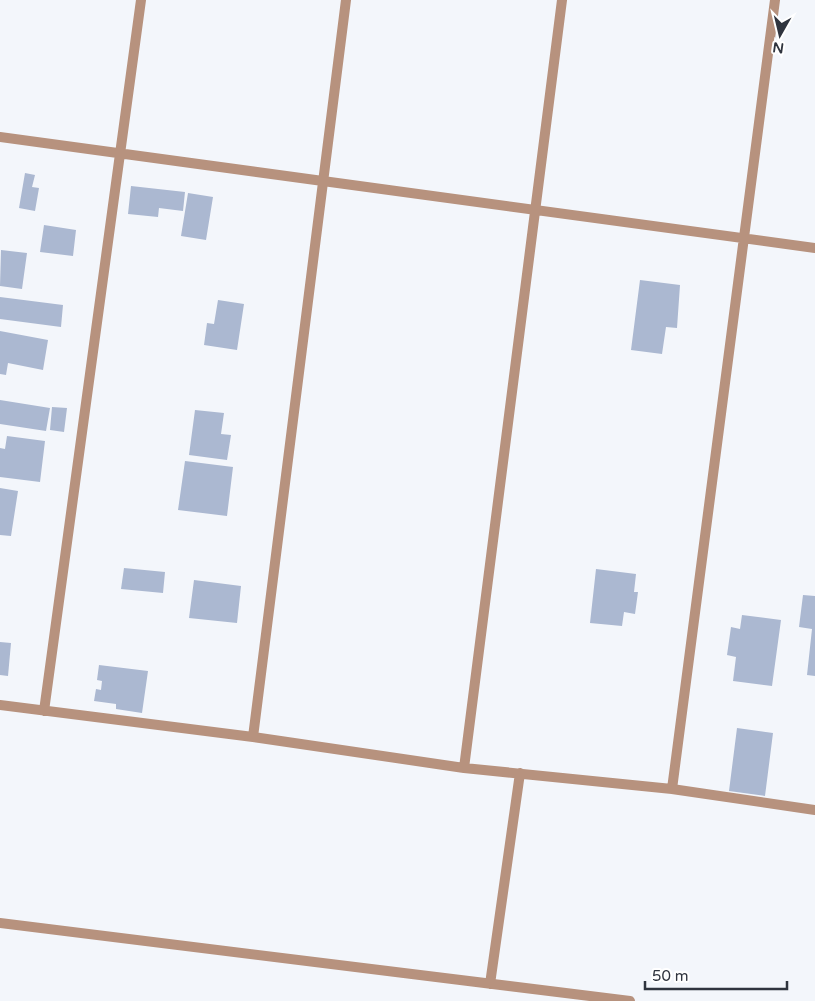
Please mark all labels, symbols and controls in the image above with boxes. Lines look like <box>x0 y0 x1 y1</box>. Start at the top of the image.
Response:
north arrow <box>755 10 805 60</box>
text: N <box>772 38 785 57</box>
scale bar <box>645 958 788 990</box>
text: 50 m <box>652 967 689 985</box>

